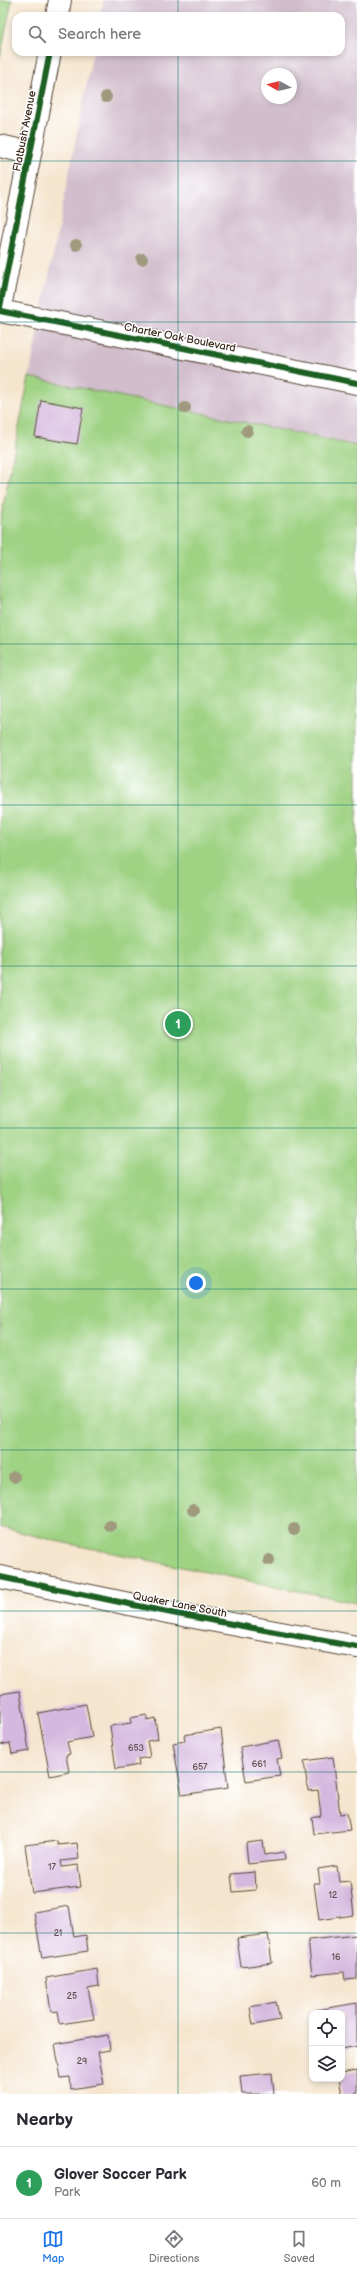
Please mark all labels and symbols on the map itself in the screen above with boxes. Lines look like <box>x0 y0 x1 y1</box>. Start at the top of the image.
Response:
north arrow <box>261 68 297 104</box>
street label: Flatbush Avenue <box>10 89 39 173</box>
street label: Charter Oak Boulevard <box>123 320 237 355</box>
pin: 1 <box>165 1009 191 1039</box>
your location <box>186 1273 206 1293</box>
street label: Quaker Lane South <box>132 1589 228 1620</box>
house number: 653 <box>128 1743 145 1754</box>
house number: 661 <box>252 1759 266 1770</box>
house number: 657 <box>192 1762 208 1773</box>
house number: 17 <box>48 1862 57 1873</box>
house number: 12 <box>329 1890 338 1901</box>
house number: 21 <box>54 1928 62 1939</box>
house number: 16 <box>332 1952 341 1963</box>
house number: 25 <box>67 1991 77 2002</box>
house number: 29 <box>77 2056 87 2067</box>

